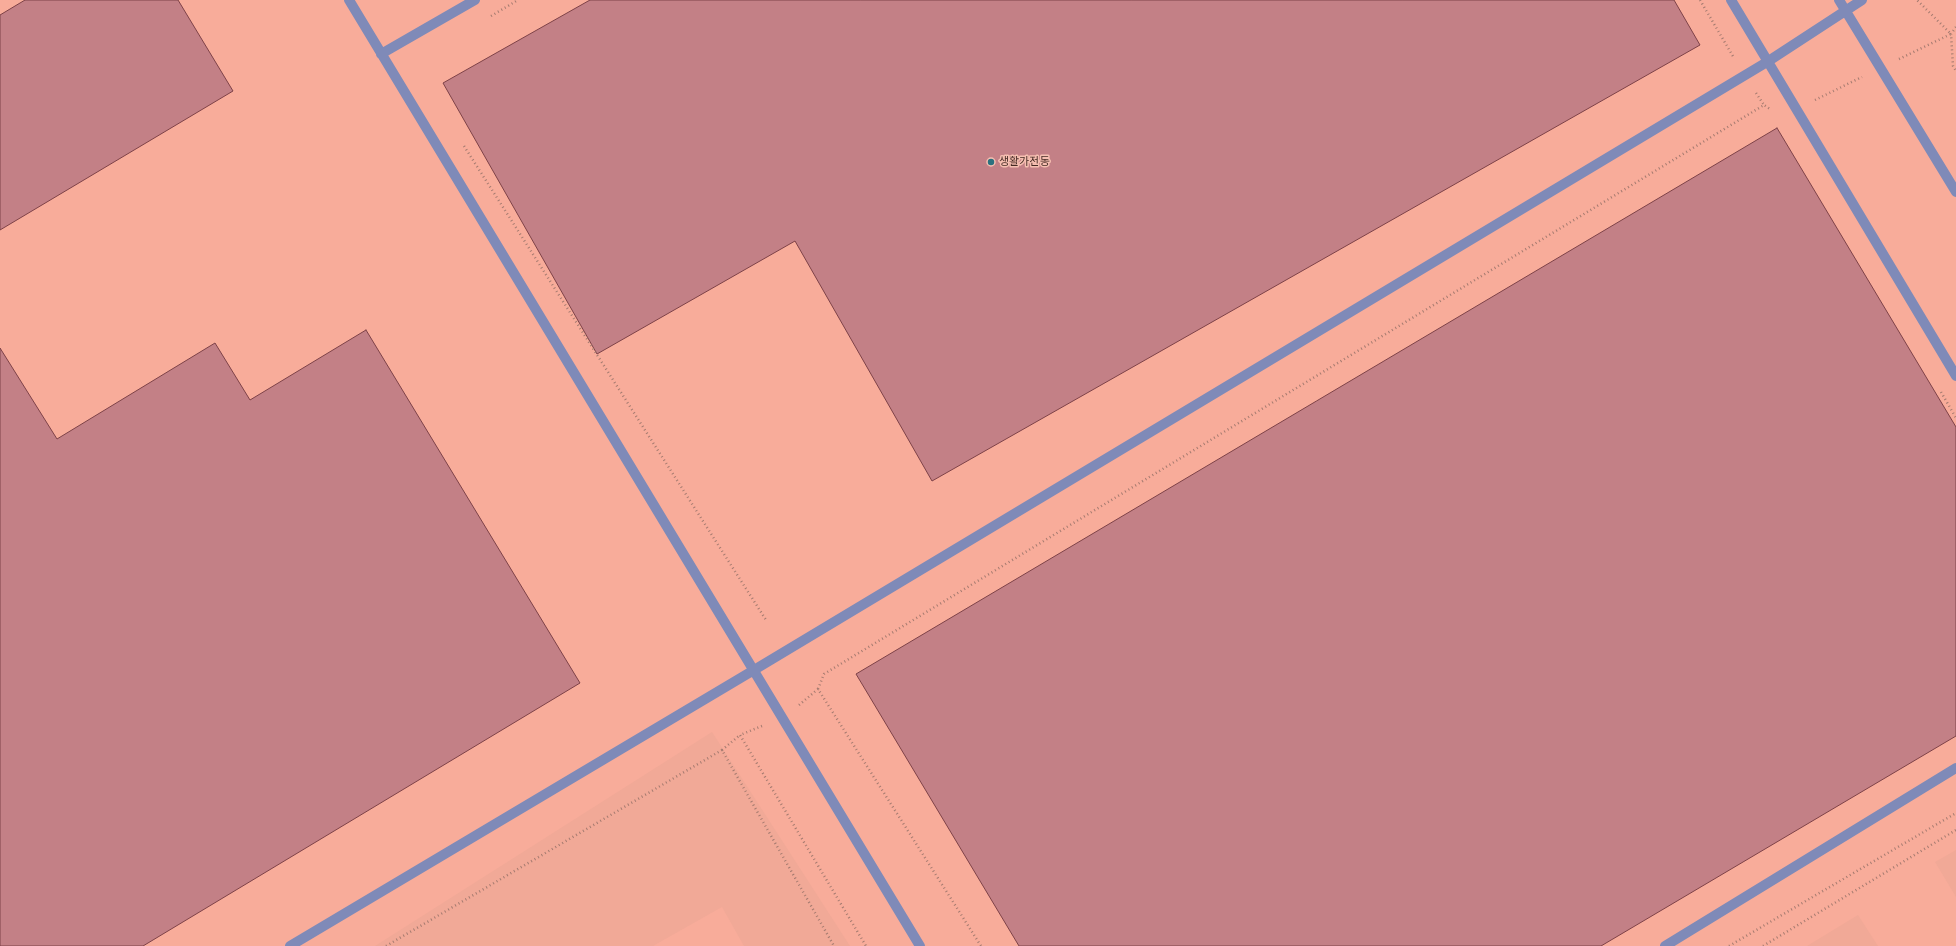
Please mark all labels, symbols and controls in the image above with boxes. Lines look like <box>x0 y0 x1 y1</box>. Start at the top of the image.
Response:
place label: 생활가전동 <box>999 155 1050 169</box>
marker: 생활가전동 <box>986 157 996 167</box>

